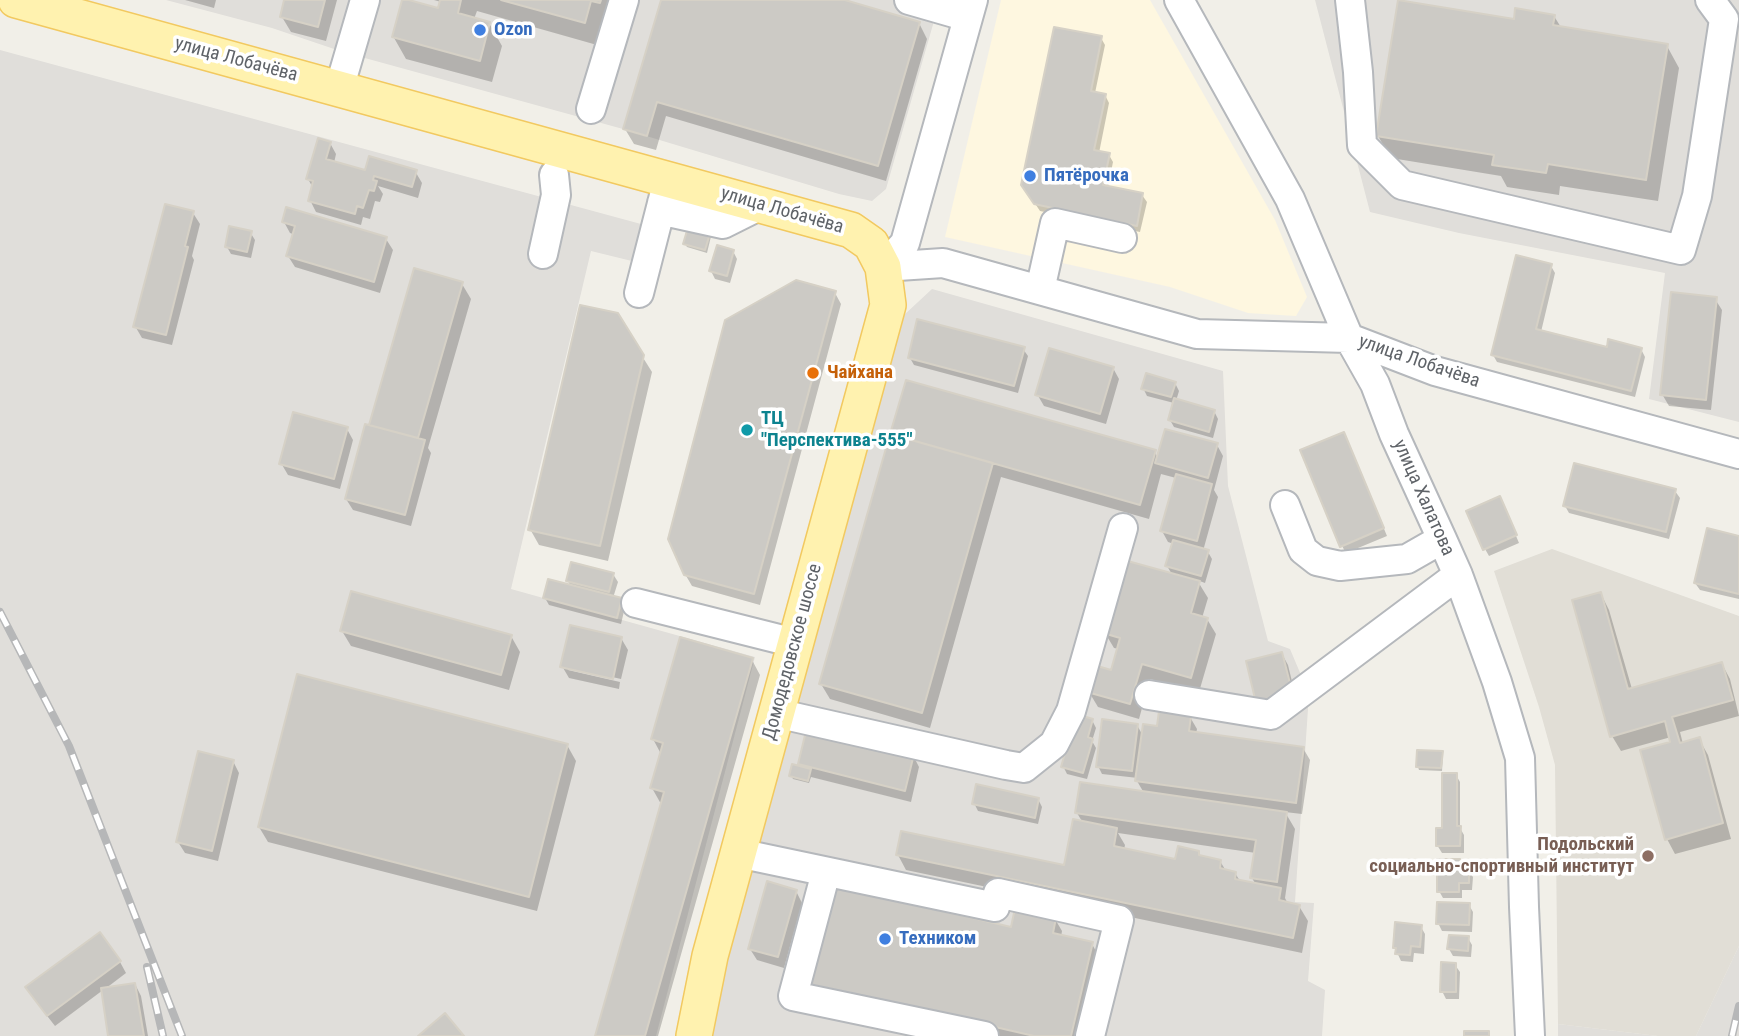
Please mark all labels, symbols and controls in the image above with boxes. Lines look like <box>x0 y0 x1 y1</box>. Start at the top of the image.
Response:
place label: Ozon <box>494 19 533 41</box>
marker: Ozon <box>472 22 488 38</box>
street label: улица Лобачёва <box>172 33 300 87</box>
place label: Пятёрочка <box>1044 165 1129 187</box>
marker: Пятёрочка <box>1022 168 1038 184</box>
street label: улица Лобачёва <box>718 183 846 239</box>
street label: улица Лобачёва <box>1355 331 1483 393</box>
place label: Чайхана <box>827 362 893 384</box>
marker: Чайхана <box>805 365 821 381</box>
place label: ТЦ "Перспектива-555" <box>761 408 912 452</box>
marker: ТЦ "Перспектива-555" <box>739 422 755 438</box>
street label: улица Халатова <box>1387 437 1459 559</box>
street label: Домодедовское шоссе <box>759 561 827 743</box>
place label: Подольский социально-спортивный институт <box>1369 834 1634 878</box>
marker: Подольский социально-спортивный институт <box>1640 848 1656 864</box>
place label: Техником <box>899 928 976 950</box>
marker: Техником <box>877 931 893 947</box>

